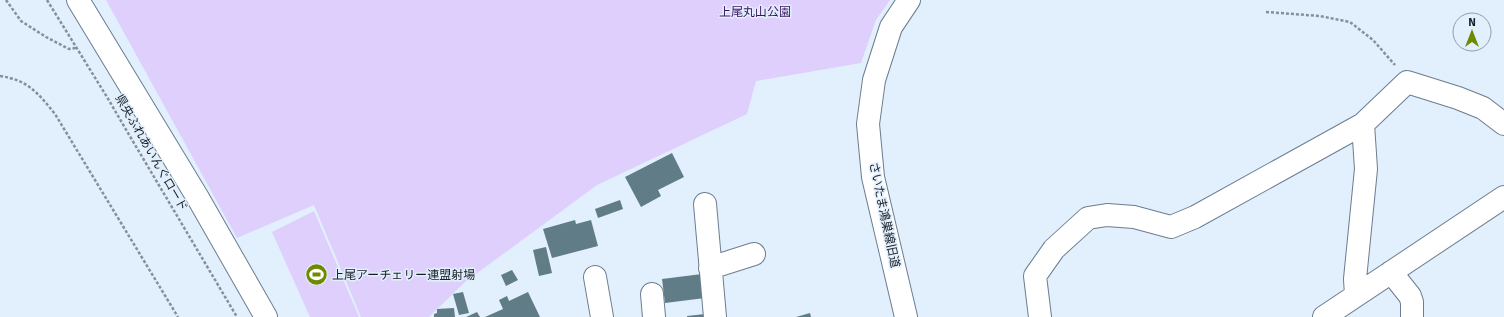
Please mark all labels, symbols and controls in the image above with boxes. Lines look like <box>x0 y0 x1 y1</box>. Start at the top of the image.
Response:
park label: 上尾丸山公園 <box>719 5 791 20</box>
north arrow <box>1452 12 1492 52</box>
text: N <box>1468 16 1476 29</box>
street label: 県央ふれあいんぐロード <box>112 92 190 214</box>
street label: さいたま鴻巣線旧道 <box>865 161 903 269</box>
sports icon: 上尾アーチェリー連盟射場 <box>303 262 329 288</box>
place label: 上尾アーチェリー連盟射場 <box>332 268 475 283</box>

